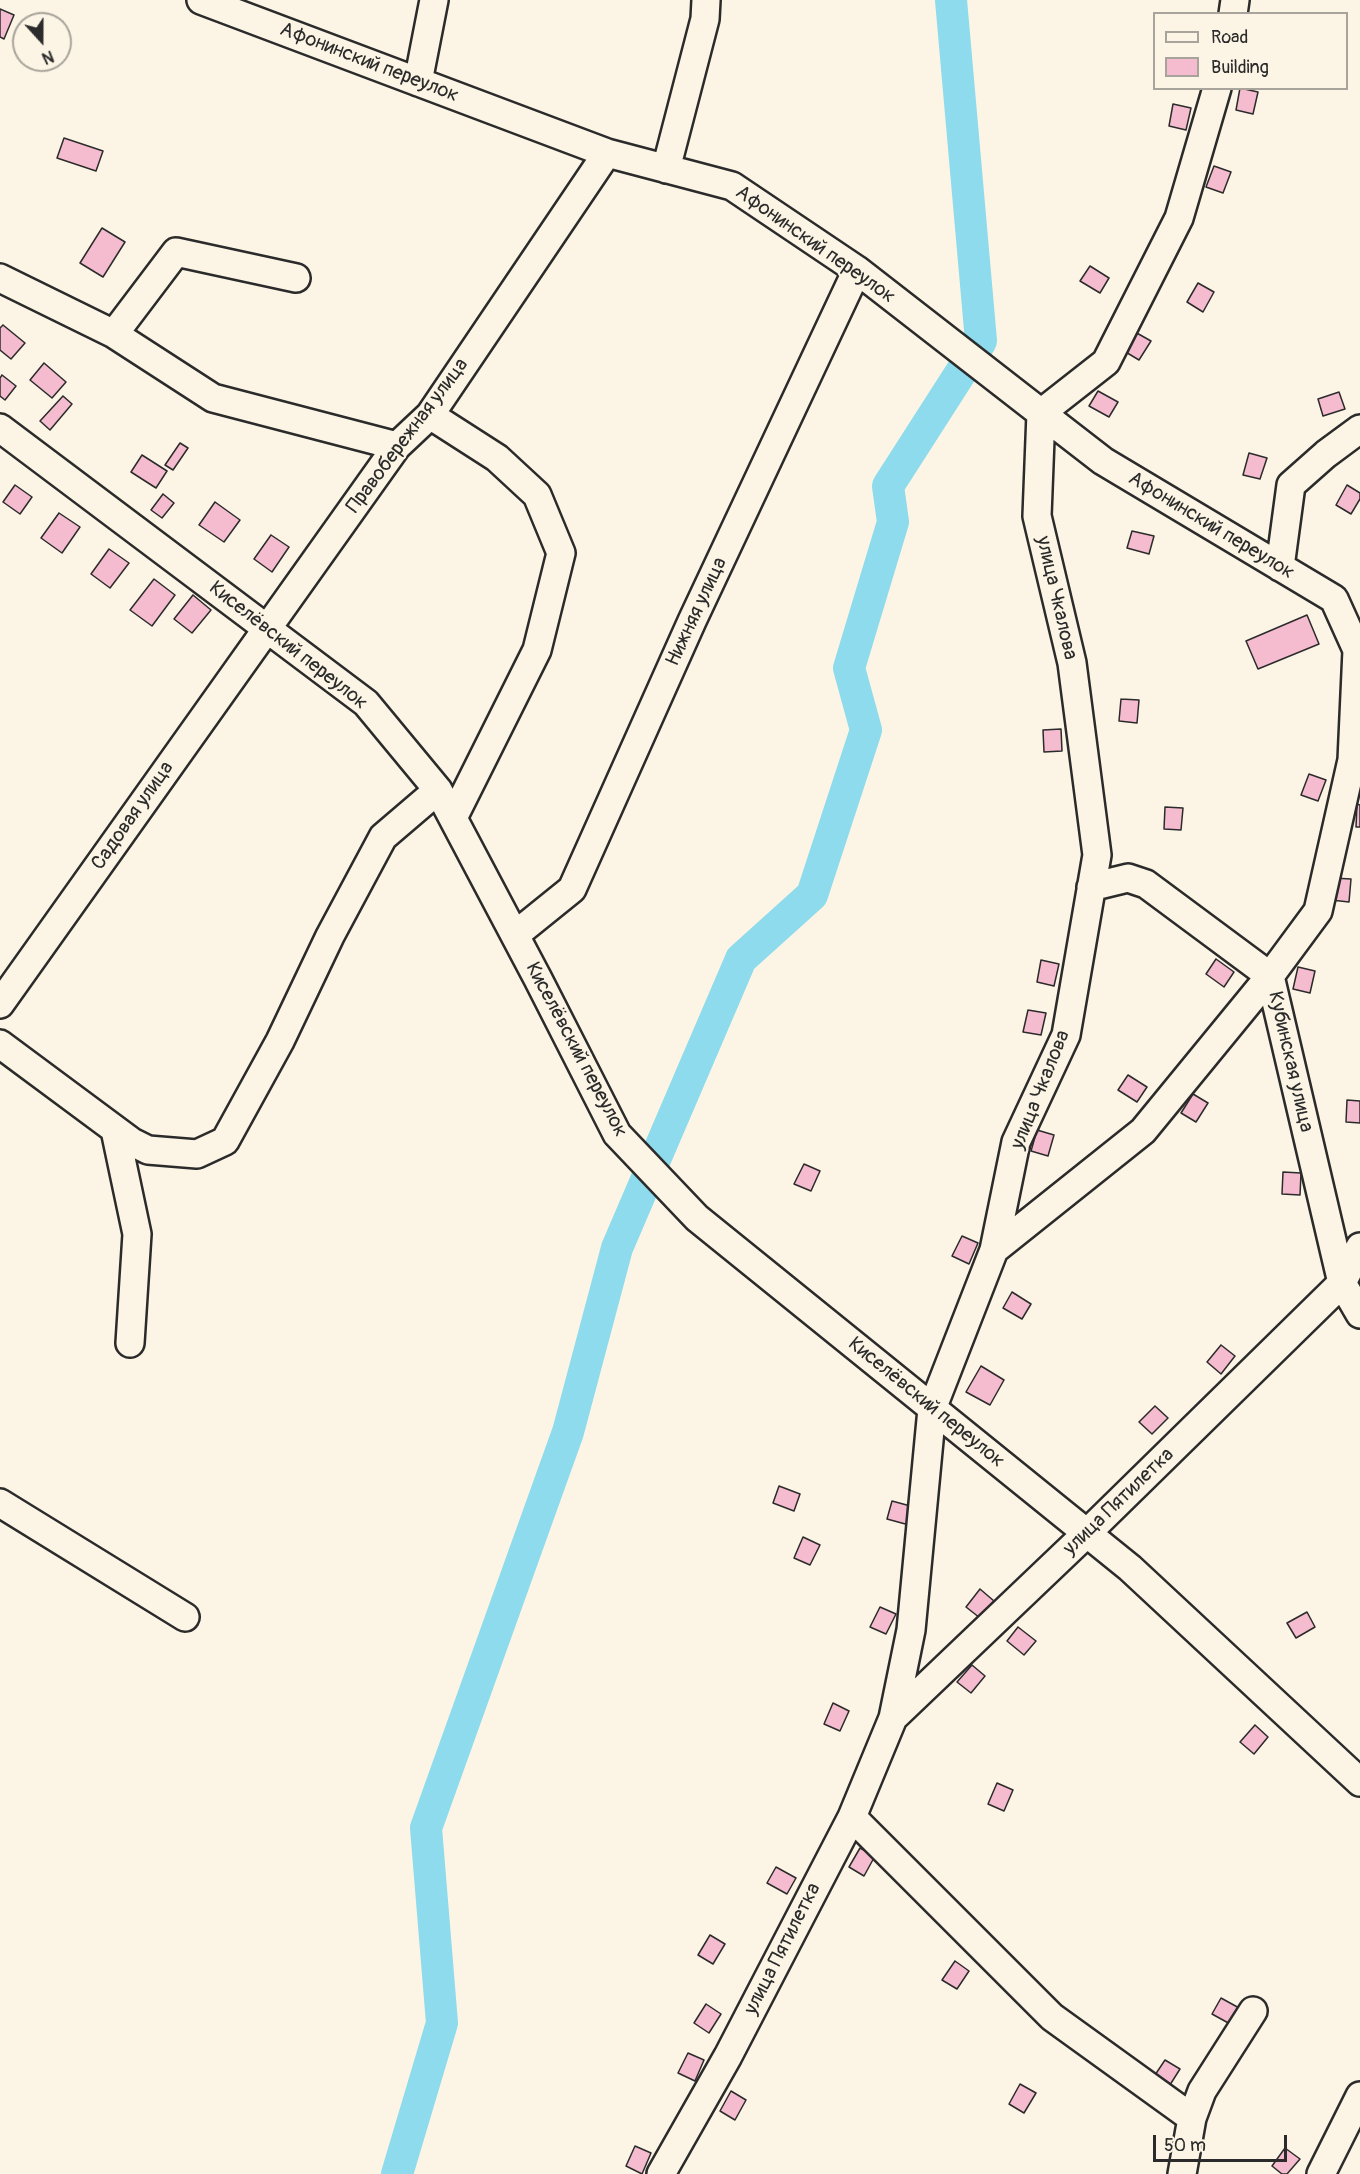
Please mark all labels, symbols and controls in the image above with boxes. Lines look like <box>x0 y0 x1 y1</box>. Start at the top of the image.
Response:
north arrow <box>12 12 72 72</box>
legend <box>1153 12 1348 90</box>
street label: Афонинский переулок <box>276 18 462 108</box>
text: Road <box>1211 26 1248 49</box>
text: N <box>39 46 56 68</box>
text: Building <box>1211 56 1269 79</box>
street label: Афонинский переулок <box>731 181 899 309</box>
street label: Правобережная улица <box>342 354 474 518</box>
street label: Афонинский переулок <box>1124 467 1298 585</box>
street label: улица Чкалова <box>1030 534 1082 662</box>
street label: Нижняя улица <box>661 554 733 670</box>
street label: Киселёвский переулок <box>204 577 372 715</box>
street label: Садовая улица <box>87 757 179 875</box>
street label: Киселёвский переулок <box>520 959 632 1141</box>
street label: Кубинская улица <box>1262 989 1318 1135</box>
street label: улица Чкалова <box>1006 1027 1076 1153</box>
street label: Киселёвский переулок <box>843 1333 1009 1473</box>
street label: улица Пятилетка <box>1059 1443 1179 1561</box>
street label: улица Пятилетка <box>740 1879 826 2019</box>
scale bar <box>1156 2123 1290 2161</box>
text: 50 m <box>1164 2134 1206 2157</box>

